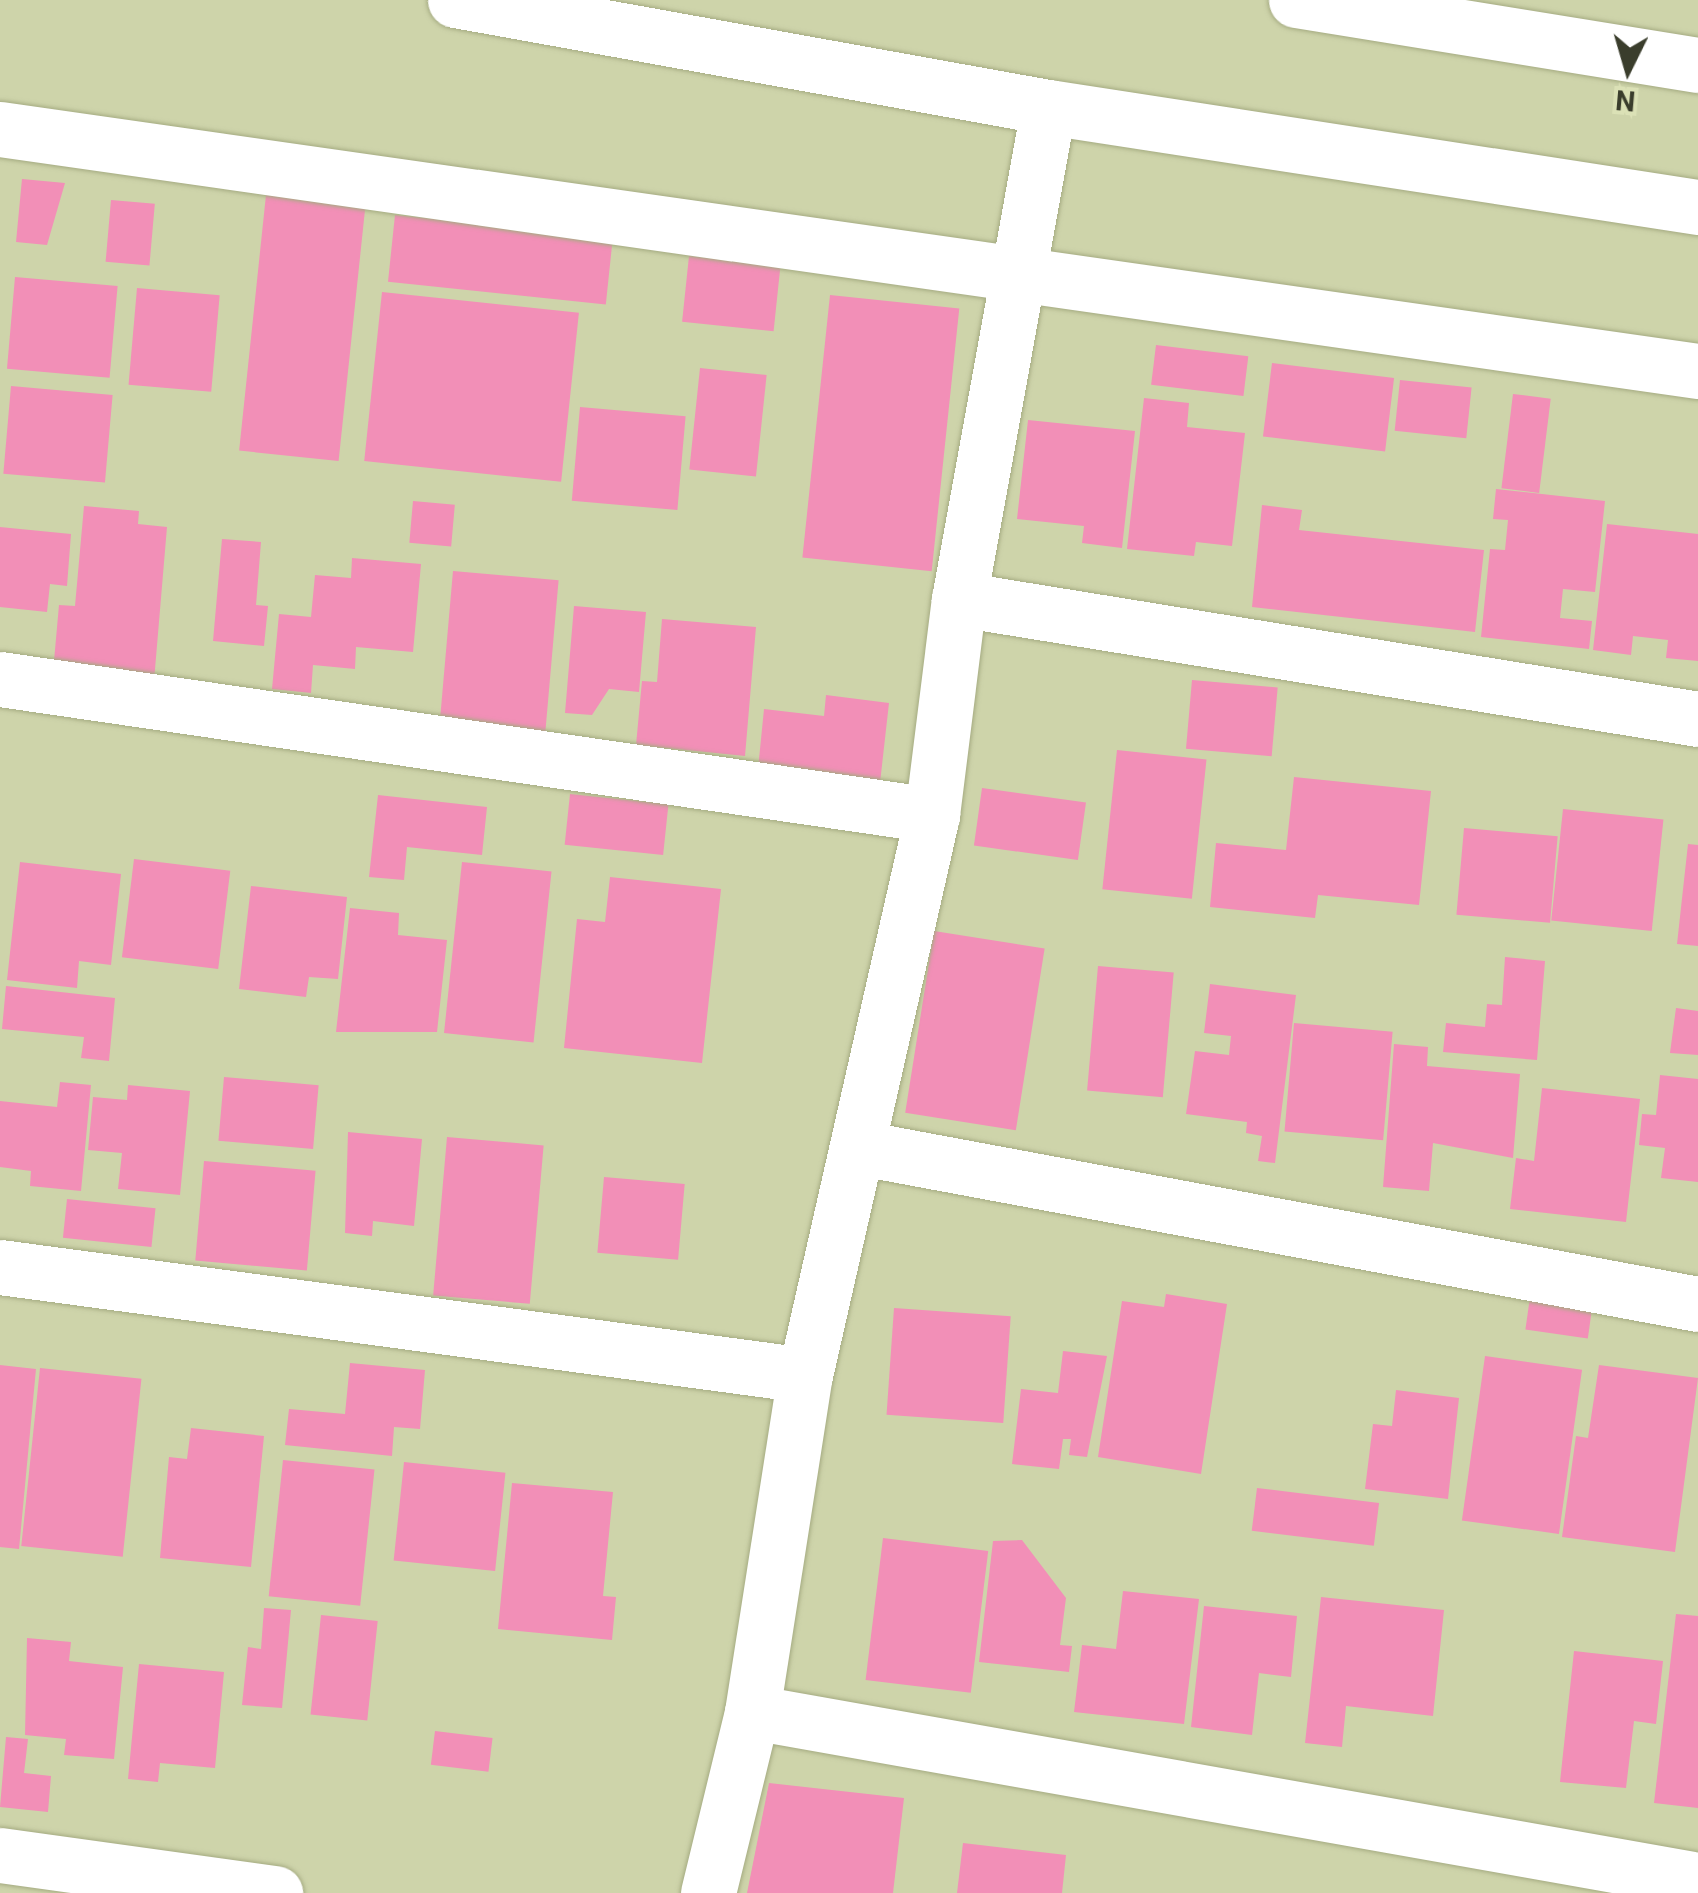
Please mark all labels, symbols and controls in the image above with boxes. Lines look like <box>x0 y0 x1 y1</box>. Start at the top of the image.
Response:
north arrow <box>1578 20 1678 120</box>
text: N <box>1614 83 1637 118</box>

